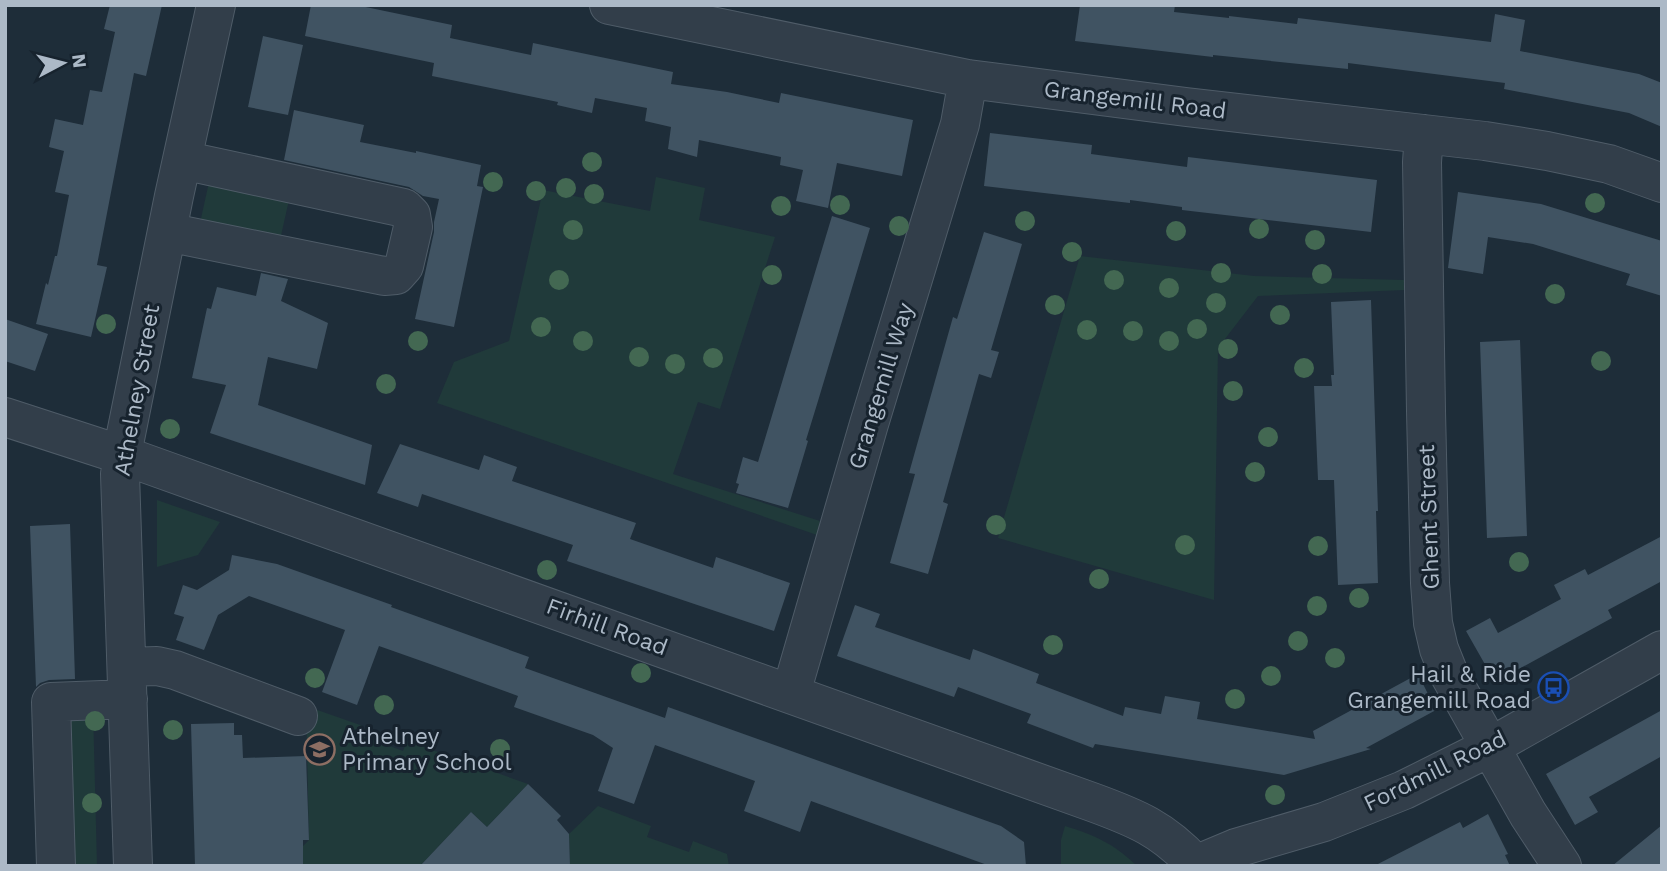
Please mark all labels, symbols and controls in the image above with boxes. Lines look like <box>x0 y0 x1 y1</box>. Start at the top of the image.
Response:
north arrow <box>28 28 98 98</box>
text: N <box>67 53 92 69</box>
street label: Grangemill Road <box>1042 75 1228 125</box>
street label: Grangemill Way <box>843 299 919 472</box>
street label: Athelney Street <box>109 302 165 478</box>
street label: Ghent Street <box>1413 444 1445 590</box>
street label: Firhill Road <box>543 593 671 661</box>
place label: Hail & Ride Grangemill Road <box>1347 661 1531 714</box>
bus stop icon: Hail & Ride Grangemill Road <box>1537 670 1571 704</box>
place label: Athelney Primary School <box>342 723 512 776</box>
street label: Fordmill Road <box>1359 725 1511 817</box>
school or university icon: Athelney Primary School <box>302 732 336 766</box>

